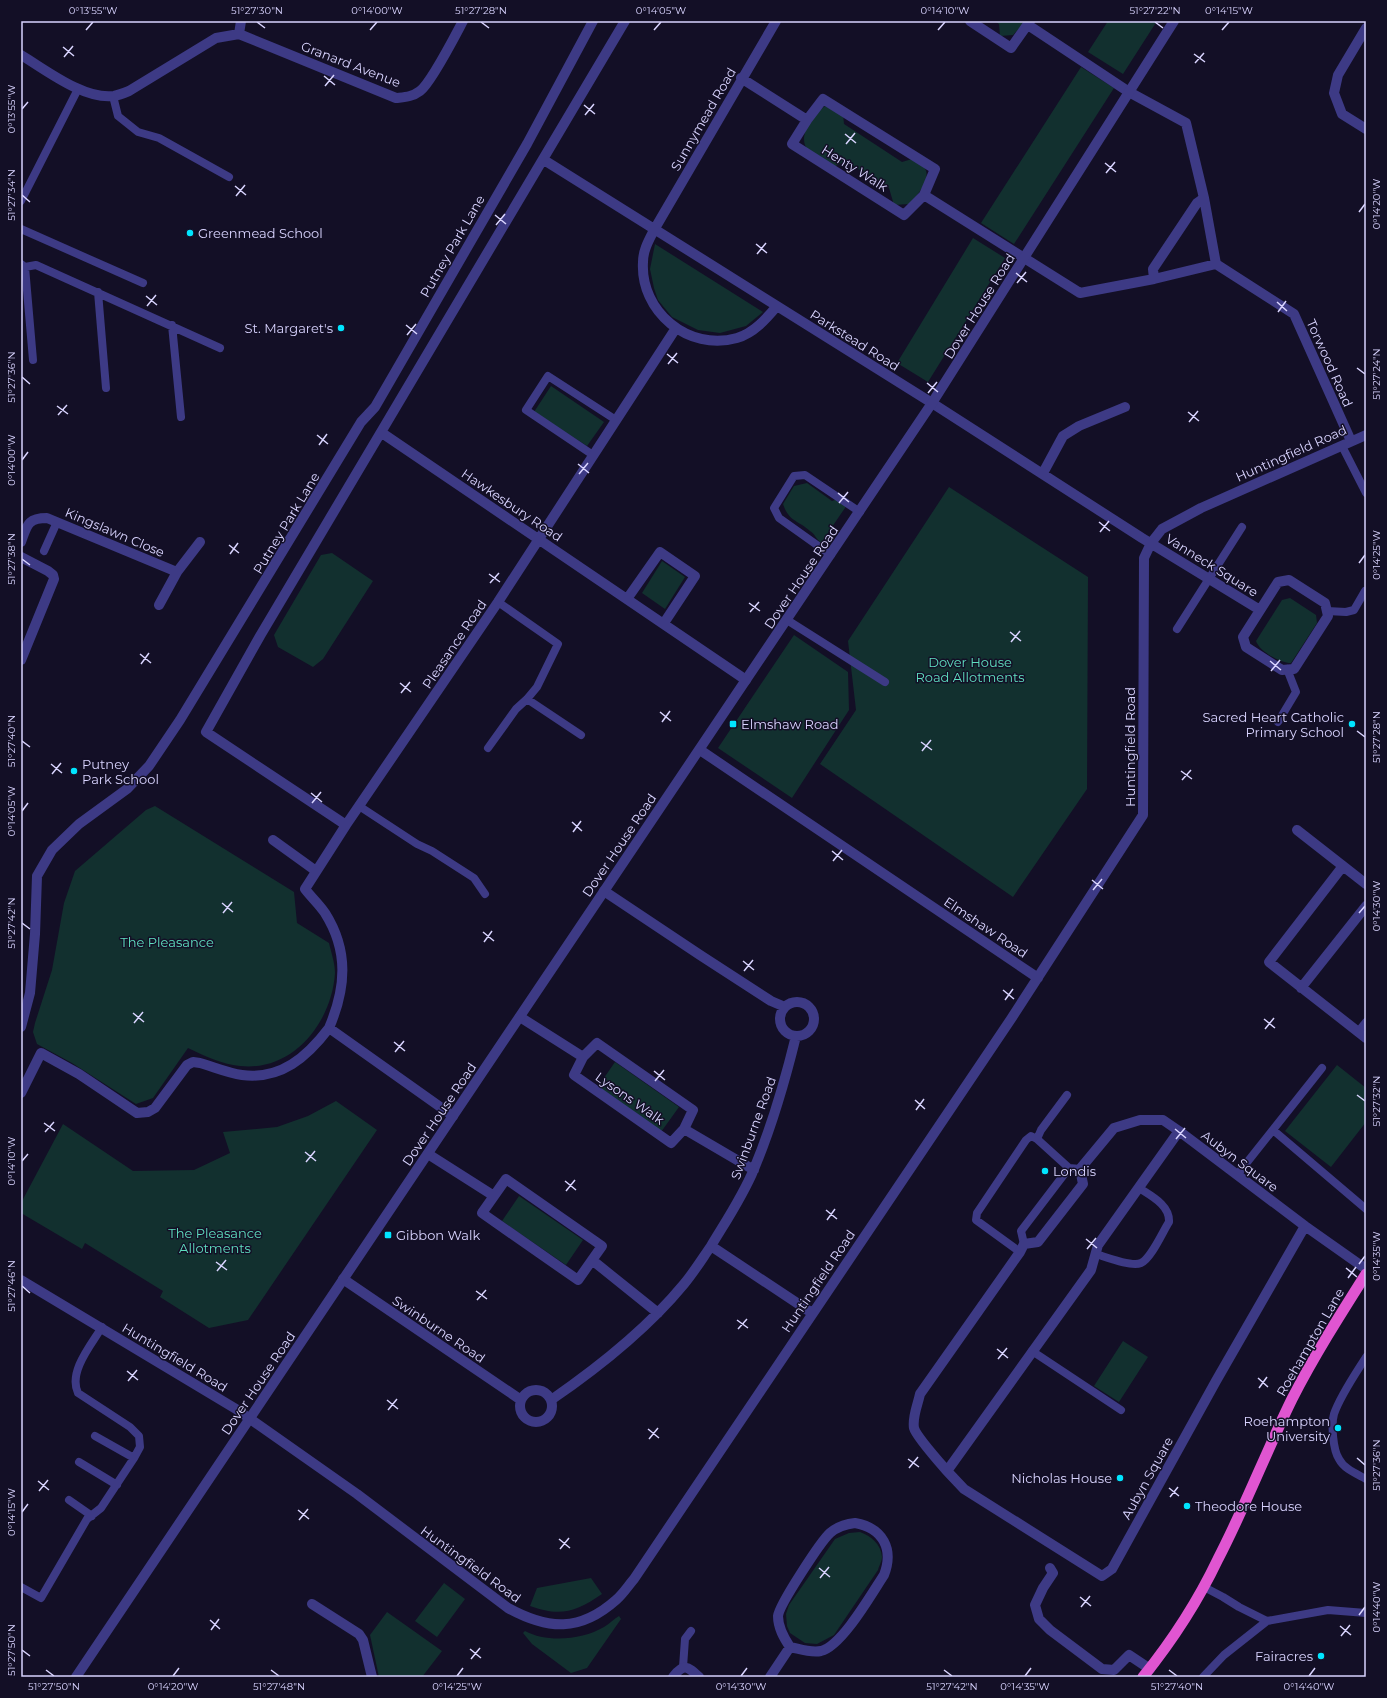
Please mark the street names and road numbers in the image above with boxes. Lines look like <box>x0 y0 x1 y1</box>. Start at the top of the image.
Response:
street label: Granard Avenue <box>299 38 403 90</box>
street label: Sunnymead Road <box>667 65 739 173</box>
street label: Henty Walk <box>819 141 891 195</box>
street label: Putney Park Lane <box>416 192 488 300</box>
street label: Dover House Road <box>940 250 1018 362</box>
street label: Parkstead Road <box>807 306 903 374</box>
street label: Torwood Road <box>1304 317 1356 409</box>
street label: Huntingfield Road <box>1233 421 1349 485</box>
street label: Hawkesbury Road <box>458 465 566 545</box>
street label: Putney Park Lane <box>249 469 323 577</box>
street label: Kingslawn Close <box>63 504 167 560</box>
street label: Dover House Road <box>761 522 841 632</box>
street label: Vanneck Square <box>1163 530 1261 600</box>
street label: Pleasance Road <box>418 597 490 691</box>
street label: Huntingfield Road <box>1122 687 1138 807</box>
street label: Dover House Road <box>579 790 659 900</box>
street label: Elmshaw Road <box>941 893 1031 961</box>
street label: Dover House Road <box>399 1059 479 1169</box>
street label: Lysons Walk <box>593 1068 668 1128</box>
street label: Swinburne Road <box>727 1074 779 1182</box>
street label: Aubyn Square <box>1198 1127 1282 1195</box>
street label: Huntingfield Road <box>778 1227 858 1335</box>
street label: Roehampton Lane <box>1273 1285 1347 1399</box>
street label: Swinburne Road <box>390 1292 488 1366</box>
street label: Huntingfield Road <box>119 1319 231 1395</box>
street label: Dover House Road <box>218 1328 298 1438</box>
street label: Aubyn Square <box>1118 1434 1176 1522</box>
street label: Huntingfield Road <box>418 1522 524 1606</box>

